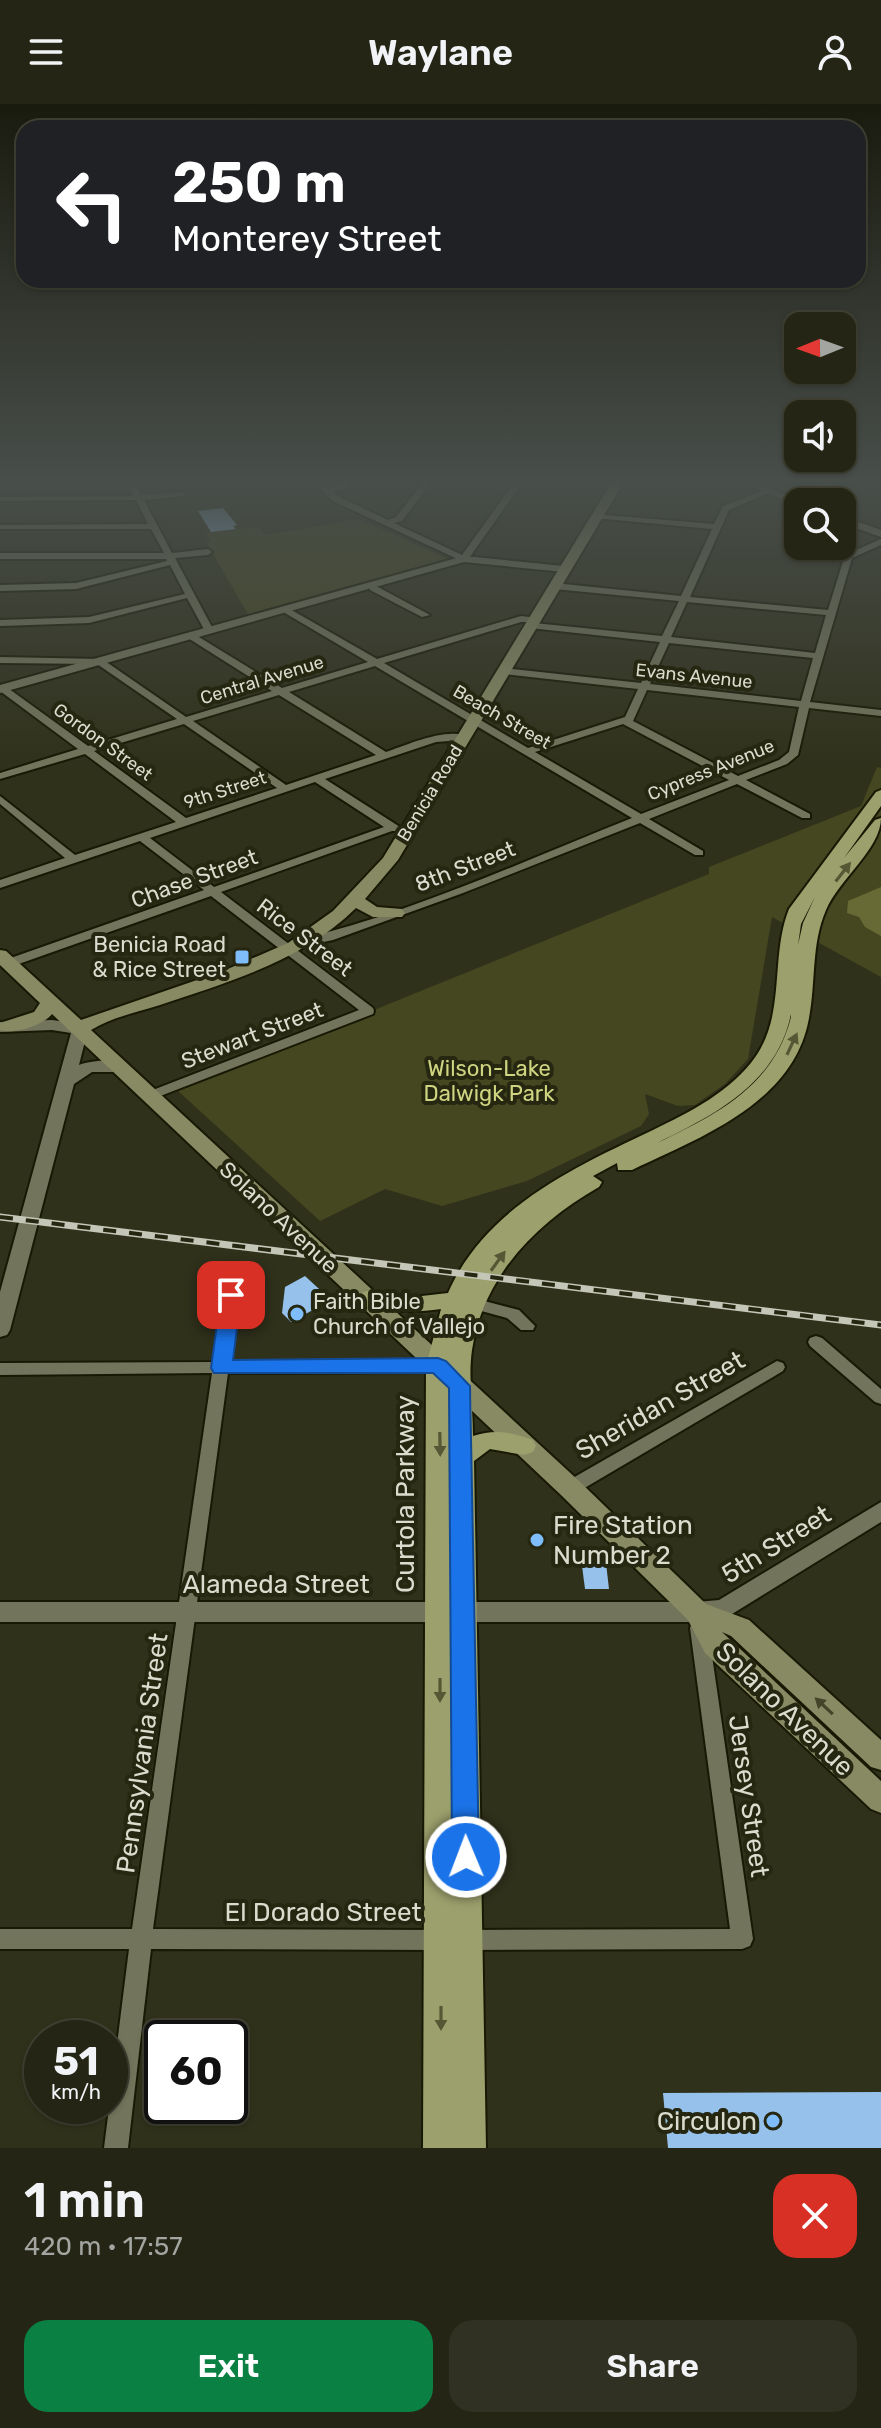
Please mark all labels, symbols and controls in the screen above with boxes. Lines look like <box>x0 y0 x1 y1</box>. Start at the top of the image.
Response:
icon: menu <box>24 30 68 74</box>
icon: person <box>813 30 857 74</box>
text: Waylane <box>368 31 513 74</box>
text: 250 m <box>172 150 346 216</box>
icon: left <box>40 152 144 256</box>
text: Monterey Street <box>172 217 442 260</box>
north arrow <box>784 312 856 384</box>
map controls <box>784 312 856 560</box>
button: sound <box>784 400 856 472</box>
button: search <box>784 488 856 560</box>
street label: Central Avenue <box>198 651 326 709</box>
street label: Evans Avenue <box>635 659 753 693</box>
street label: Beach Street <box>449 680 555 754</box>
street label: Gordon Street <box>49 699 157 785</box>
street label: Cypress Avenue <box>644 735 778 805</box>
street label: Benicia Road <box>393 741 467 845</box>
street label: 9th Street <box>181 766 269 814</box>
street label: 8th Street <box>411 835 519 898</box>
street label: Chase Street <box>127 843 262 914</box>
one-way arrow <box>834 862 850 883</box>
street label: Rice Street <box>251 893 358 982</box>
place label: Benicia Road & Rice Street <box>92 931 226 983</box>
marker: Benicia Road & Rice Street <box>233 948 251 966</box>
street label: Stewart Street <box>177 996 327 1075</box>
one-way arrow <box>785 1032 799 1056</box>
park label: Wilson-Lake Dalwigk Park <box>423 1055 555 1107</box>
street label: Solano Avenue <box>214 1156 343 1279</box>
one-way arrow <box>490 1250 506 1272</box>
pin <box>197 1261 265 1329</box>
icon: arrive <box>209 1273 253 1317</box>
place label: Faith Bible Church of Vallejo <box>313 1288 485 1340</box>
marker: Faith Bible Church of Vallejo <box>288 1305 306 1323</box>
street label: Sheridan Street <box>570 1345 750 1466</box>
street label: Curtola Parkway <box>390 1395 421 1593</box>
one-way arrow <box>433 1432 446 1457</box>
street label: 5th Street <box>716 1499 837 1590</box>
place label: Fire Station Number 2 <box>553 1510 693 1571</box>
marker: Fire Station Number 2 <box>528 1531 546 1549</box>
street label: Alameda Street <box>182 1569 370 1600</box>
street label: Pennsylvania Street <box>110 1631 175 1875</box>
street label: Solano Avenue <box>709 1636 860 1783</box>
one-way arrow <box>434 1678 446 1703</box>
one-way arrow <box>814 1697 833 1715</box>
street label: Jersey Street <box>722 1713 775 1879</box>
position arrow <box>424 1815 508 1899</box>
street label: El Dorado Street <box>224 1897 422 1928</box>
one-way arrow <box>435 2006 447 2031</box>
speed limit sign: 60 <box>144 2020 248 2124</box>
text: 51 <box>53 2038 99 2085</box>
text: km/h <box>51 2080 101 2104</box>
place label: Circulon <box>657 2106 757 2137</box>
marker: Circulon <box>764 2112 782 2130</box>
text: 1 min <box>24 2172 145 2229</box>
button: close <box>773 2174 857 2258</box>
text: 420 m · 17:57 <box>24 2231 183 2262</box>
button: Exit <box>24 2320 433 2412</box>
button: Share <box>449 2320 857 2412</box>

